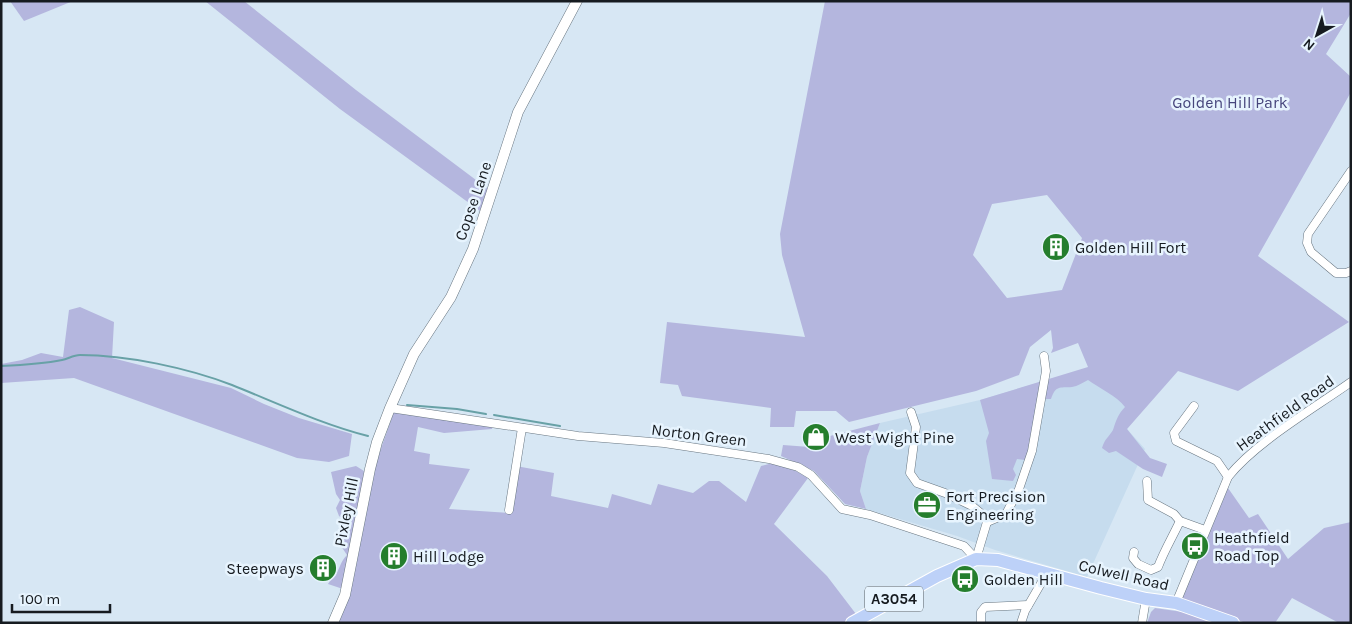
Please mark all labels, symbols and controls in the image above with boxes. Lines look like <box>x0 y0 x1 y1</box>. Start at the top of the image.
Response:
north arrow <box>1292 10 1342 60</box>
text: N <box>1300 35 1318 54</box>
park label: Golden Hill Park <box>1172 93 1288 112</box>
street label: Copse Lane <box>451 159 495 243</box>
building icon: Golden Hill Fort <box>1041 232 1071 262</box>
place label: Golden Hill Fort <box>1075 238 1186 257</box>
street label: Heathfield Road <box>1232 371 1338 455</box>
street label: Norton Green <box>650 420 748 450</box>
shop icon: West Wight Pine <box>801 422 831 452</box>
place label: West Wight Pine <box>835 428 954 447</box>
street label: Pixley Hill <box>330 476 362 548</box>
place label: Fort Precision Engineering <box>946 487 1046 524</box>
office icon: Fort Precision Engineering <box>912 490 942 520</box>
place label: Heathfield Road Top <box>1214 528 1290 565</box>
bus stop icon: Heathfield Road Top <box>1180 531 1210 561</box>
building icon: Hill Lodge <box>379 541 409 571</box>
place label: Hill Lodge <box>413 547 484 566</box>
building icon: Steepways <box>308 553 338 583</box>
street label: Colwell Road <box>1077 555 1171 595</box>
place label: Steepways <box>226 559 304 578</box>
bus stop icon: Golden Hill <box>950 564 980 594</box>
place label: Golden Hill <box>984 570 1063 589</box>
scale bar <box>12 582 110 614</box>
road number: A3054 <box>865 586 923 612</box>
text: 100 m <box>20 590 60 608</box>

